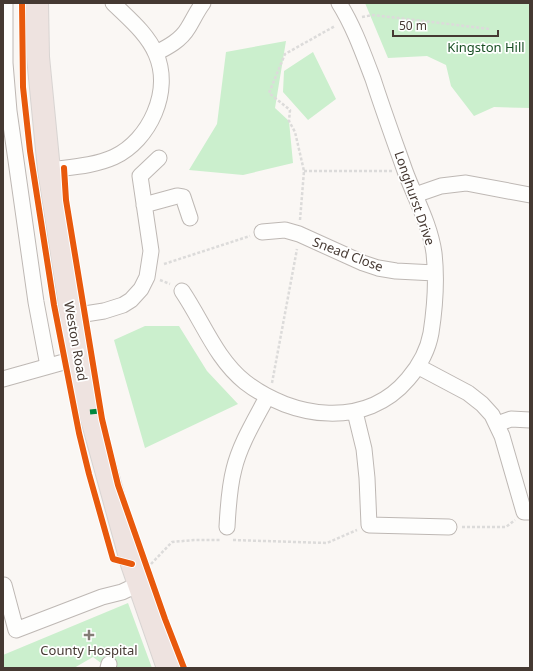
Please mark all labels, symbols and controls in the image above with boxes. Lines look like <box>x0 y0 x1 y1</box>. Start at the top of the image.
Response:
scale bar <box>393 12 498 38</box>
text: 50 m <box>399 17 427 34</box>
park label: Kingston Hill <box>447 38 525 56</box>
street label: Longhurst Drive <box>390 148 440 248</box>
street label: Snead Close <box>310 232 386 276</box>
street label: Weston Road <box>60 300 92 382</box>
marker: County Hospital <box>83 629 95 641</box>
place label: County Hospital <box>40 641 138 659</box>

